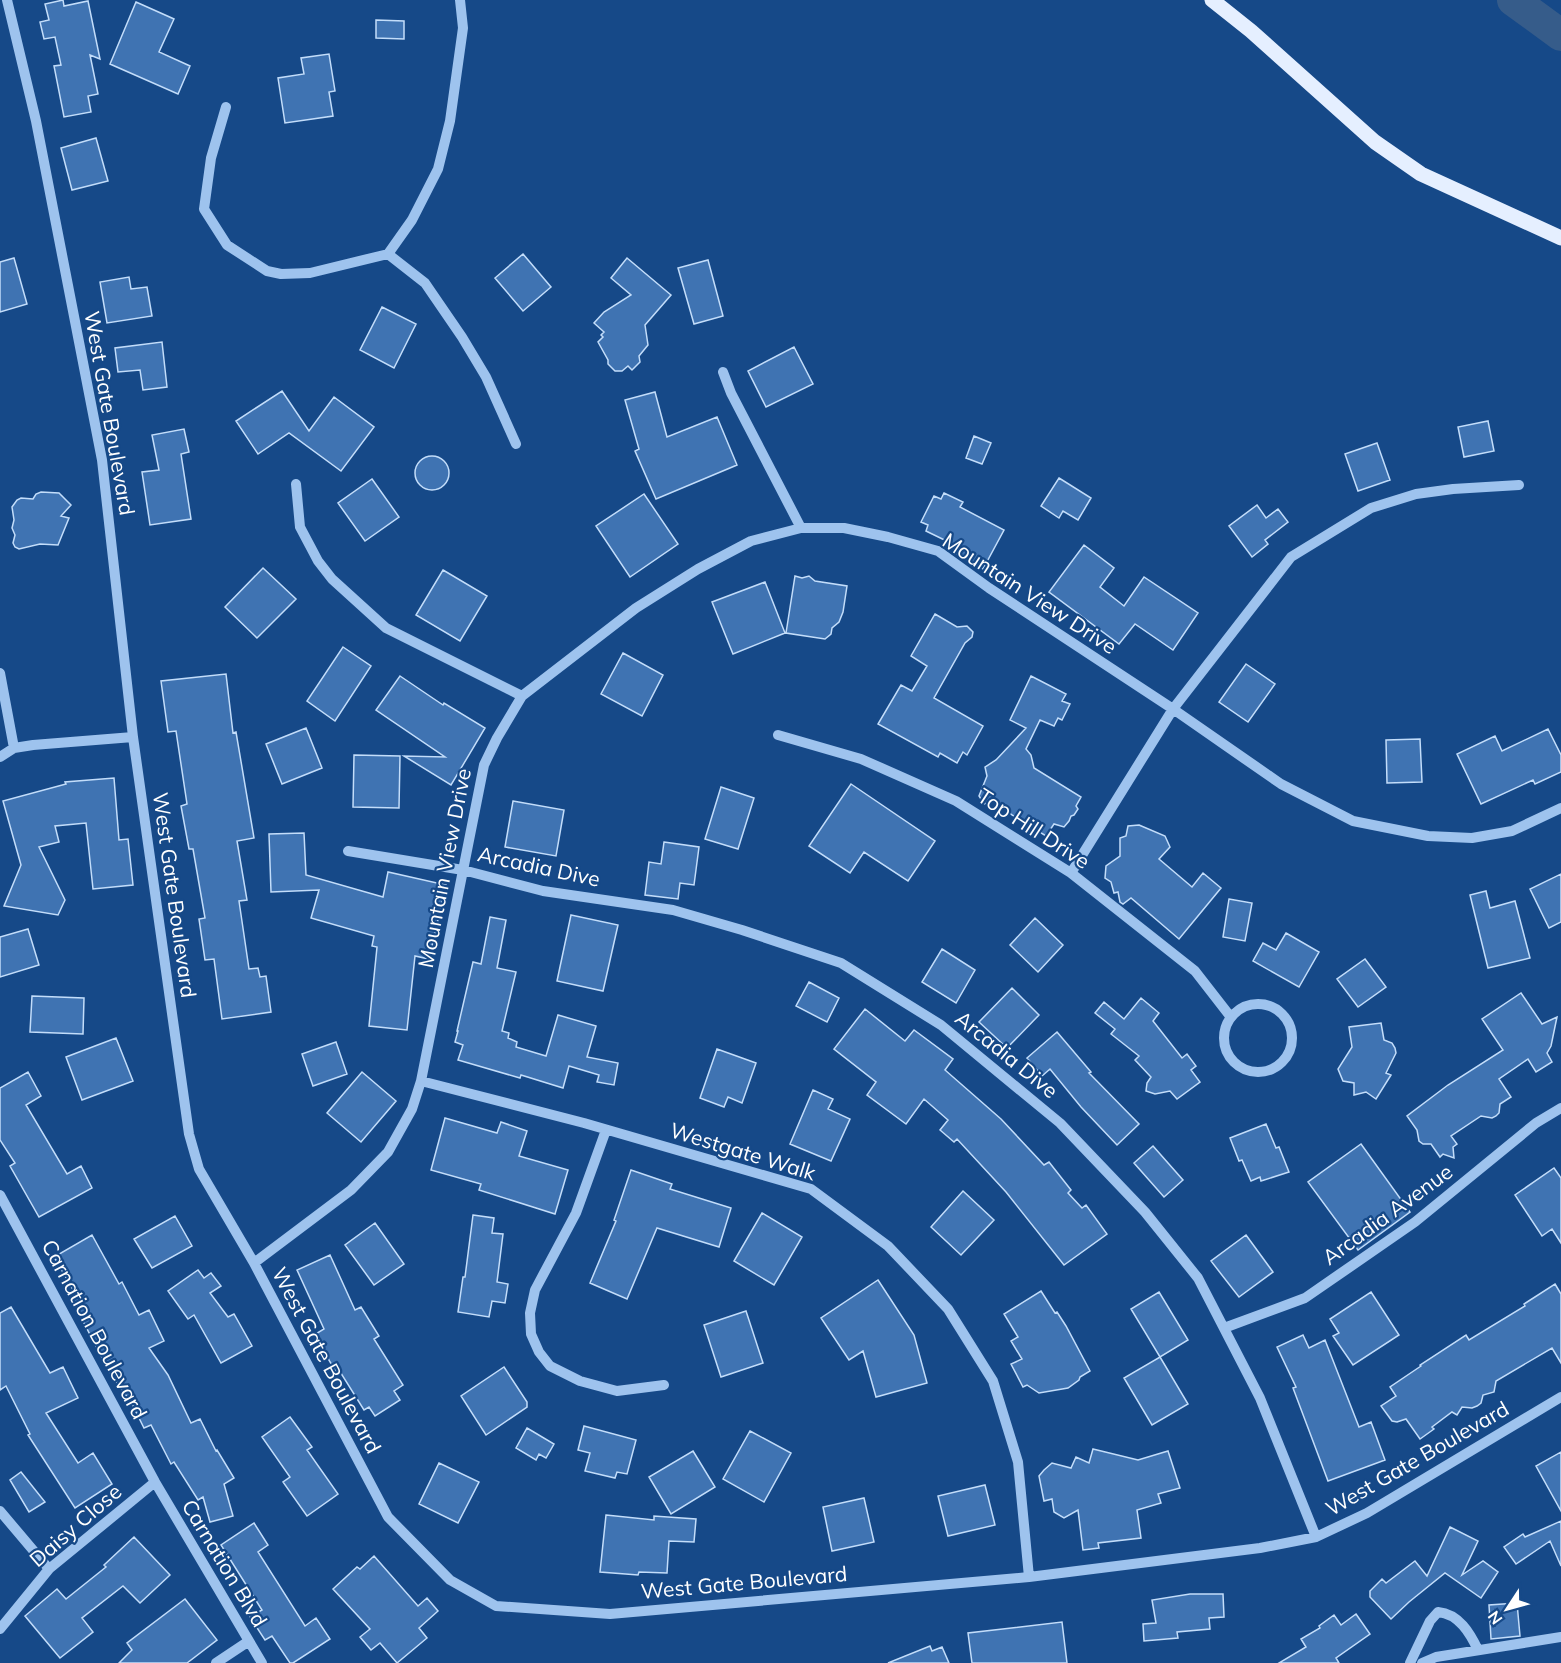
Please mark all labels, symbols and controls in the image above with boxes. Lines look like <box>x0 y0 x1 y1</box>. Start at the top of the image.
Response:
street label: West Gate Boulevard <box>79 309 141 517</box>
street label: Mountain View Drive <box>938 527 1122 659</box>
street label: Mountain View Drive <box>412 766 476 970</box>
street label: Top Hill Drive <box>973 782 1095 874</box>
street label: West Gate Boulevard <box>148 791 202 999</box>
street label: Arcadia Dive <box>475 840 603 892</box>
street label: Arcadia Dive <box>950 1005 1064 1103</box>
street label: Westgate Walk <box>667 1116 819 1186</box>
street label: Arcadia Avenue <box>1317 1158 1457 1270</box>
street label: Carnation Boulevard <box>37 1235 153 1423</box>
street label: West Gate Boulevard <box>267 1262 387 1458</box>
street label: West Gate Boulevard <box>1321 1395 1513 1521</box>
street label: Daisy Close <box>24 1478 126 1572</box>
street label: Carnation Blvd <box>177 1495 273 1631</box>
street label: West Gate Boulevard <box>640 1560 848 1604</box>
north arrow <box>1477 1579 1537 1639</box>
text: N <box>1483 1607 1507 1629</box>

